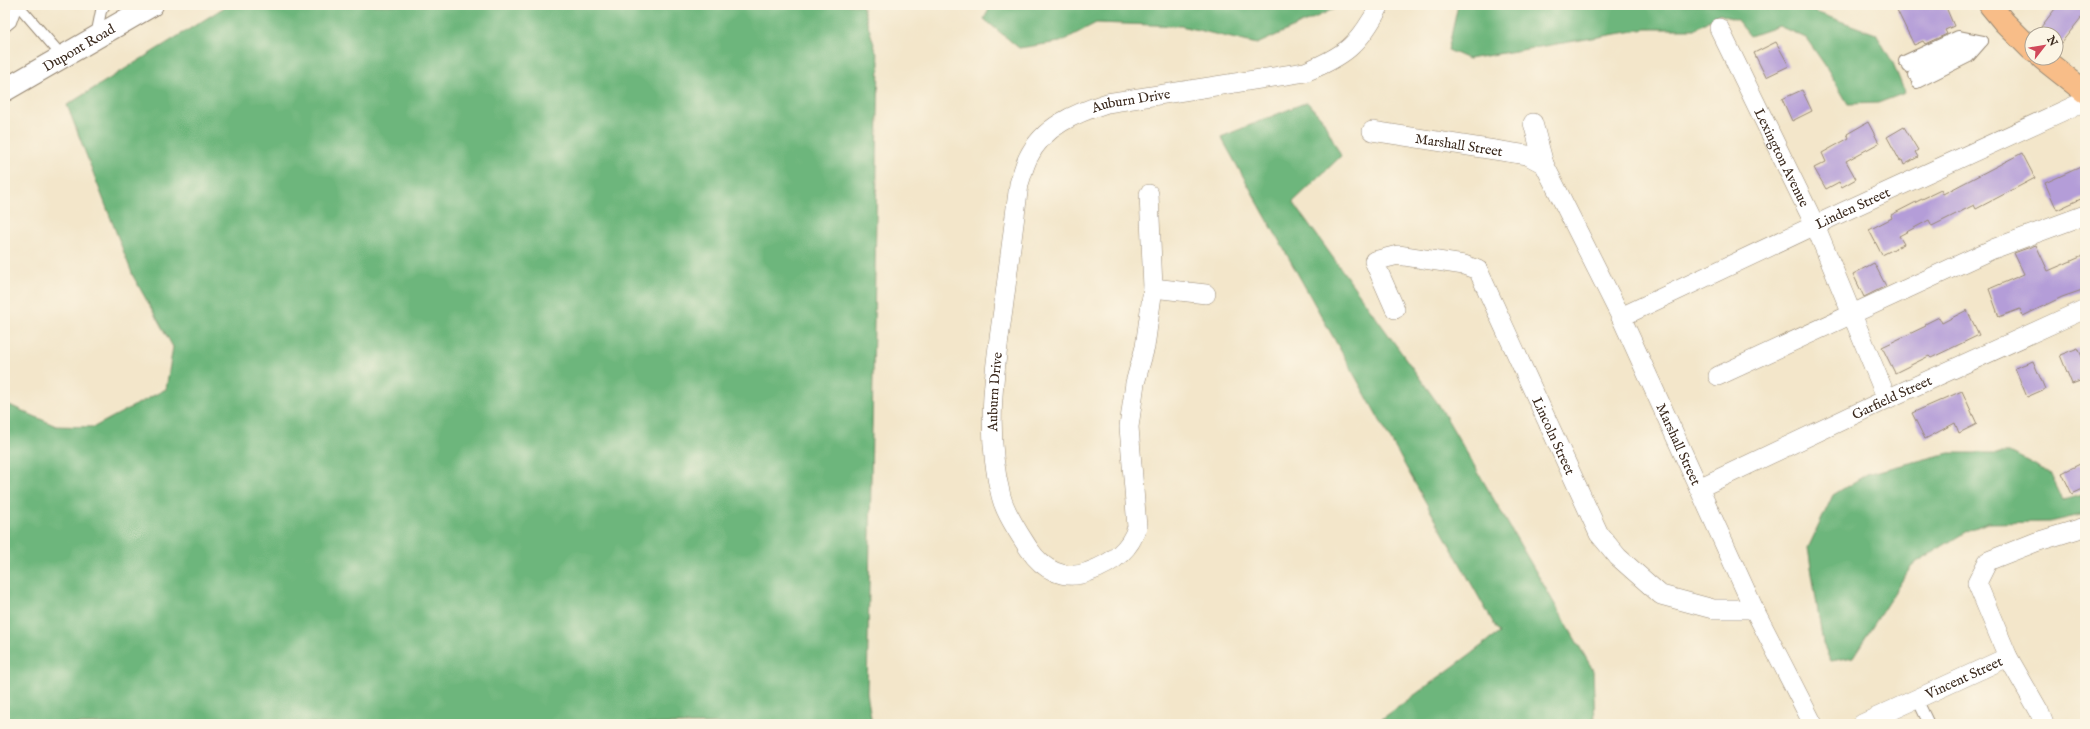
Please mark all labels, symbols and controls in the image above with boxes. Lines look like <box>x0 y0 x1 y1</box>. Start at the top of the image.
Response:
street label: Dupont Road <box>40 20 119 76</box>
north arrow <box>2024 26 2064 66</box>
text: N <box>2043 33 2060 49</box>
street label: Auburn Drive <box>1088 85 1172 118</box>
street label: Lexington Avenue <box>1749 105 1813 211</box>
street label: Marshall Street <box>1414 130 1504 161</box>
street label: Linden Street <box>1813 183 1893 234</box>
street label: Auburn Drive <box>984 351 1007 433</box>
street label: Garfield Street <box>1849 372 1935 424</box>
street label: Lincoln Street <box>1527 394 1579 478</box>
street label: Marshall Street <box>1651 401 1705 489</box>
street label: Vincent Street <box>1922 653 2006 704</box>

